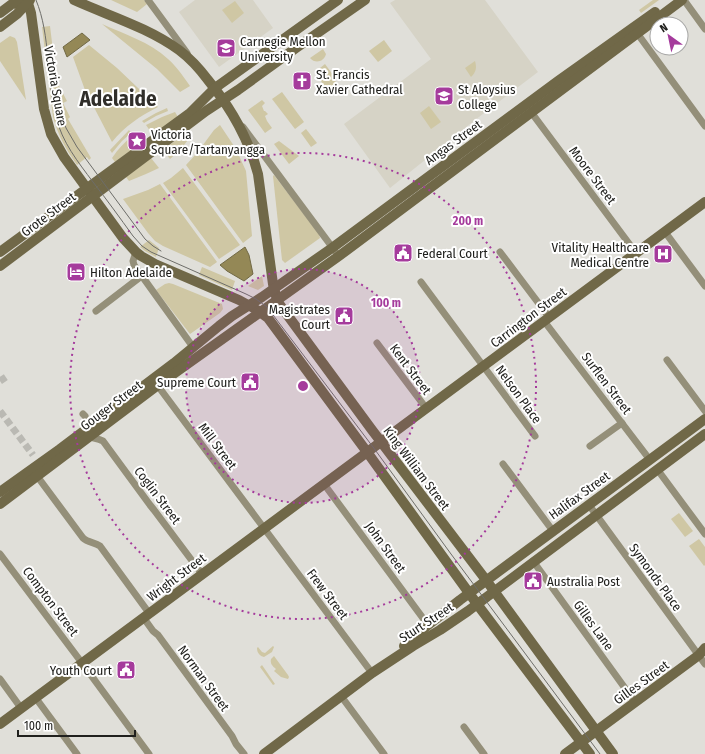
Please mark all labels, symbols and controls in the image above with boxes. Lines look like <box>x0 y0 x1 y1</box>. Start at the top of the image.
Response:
north arrow <box>649 16 689 56</box>
text: N <box>658 21 670 35</box>
place label: Carnegie Mellon University <box>240 34 326 64</box>
school or university icon: Carnegie Mellon University <box>215 37 237 59</box>
street label: Victoria Square <box>41 45 70 127</box>
place label: St. Francis Xavier Cathedral <box>316 67 403 97</box>
church icon: St. Francis Xavier Cathedral <box>291 70 313 92</box>
place label: St Aloysius College <box>458 82 516 112</box>
school or university icon: St Aloysius College <box>433 85 455 107</box>
district label: Adelaide <box>78 86 157 112</box>
street label: Angas Street <box>422 116 485 168</box>
place label: Victoria Square/Tartanyangga <box>151 127 265 157</box>
place icon: Victoria Square/Tartanyangga <box>126 130 148 152</box>
street label: Moore Street <box>566 143 620 208</box>
street label: Grote Street <box>18 189 79 240</box>
text: 200 m <box>452 214 483 228</box>
place label: Vitality Healthcare Medical Centre <box>552 240 649 270</box>
public building icon: Federal Court <box>392 242 414 264</box>
hospital icon: Vitality Healthcare Medical Centre <box>652 243 674 265</box>
place label: Federal Court <box>417 246 488 261</box>
hotel icon: Hilton Adelaide <box>65 261 87 283</box>
place label: Hilton Adelaide <box>90 265 172 280</box>
street label: Carrington Street <box>487 284 570 351</box>
text: 100 m <box>371 296 401 310</box>
place label: Magistrates Court <box>269 302 331 332</box>
public building icon: Magistrates Court <box>333 305 355 327</box>
street label: Kent Street <box>387 341 435 398</box>
street label: Surflen Street <box>579 350 635 418</box>
street label: Nelson Place <box>492 362 545 426</box>
public building icon: Supreme Court <box>239 371 261 393</box>
place label: Supreme Court <box>157 375 237 390</box>
street label: Gouger Street <box>78 377 146 433</box>
centre of rings <box>296 379 310 393</box>
street label: Mill Street <box>195 420 240 473</box>
street label: King William Street <box>380 424 453 514</box>
street label: Coglin Street <box>131 464 184 528</box>
street label: Halifax Street <box>546 468 613 523</box>
street label: John Street <box>362 519 409 576</box>
street label: Symonds Place <box>626 541 685 614</box>
street label: Wright Street <box>144 550 209 604</box>
street label: Compton Street <box>20 564 82 639</box>
street label: Frew Street <box>304 566 352 623</box>
public building icon: Australia Post <box>522 570 544 592</box>
place label: Australia Post <box>547 574 621 589</box>
street label: Gilles Lane <box>571 597 617 653</box>
street label: Sturt Street <box>396 599 457 645</box>
street label: Norman Street <box>175 643 233 715</box>
street label: Gilles Street <box>611 657 672 707</box>
public building icon: Youth Court <box>115 659 137 681</box>
place label: Youth Court <box>50 663 113 678</box>
scale bar <box>18 712 135 738</box>
text: 100 m <box>24 719 53 733</box>

